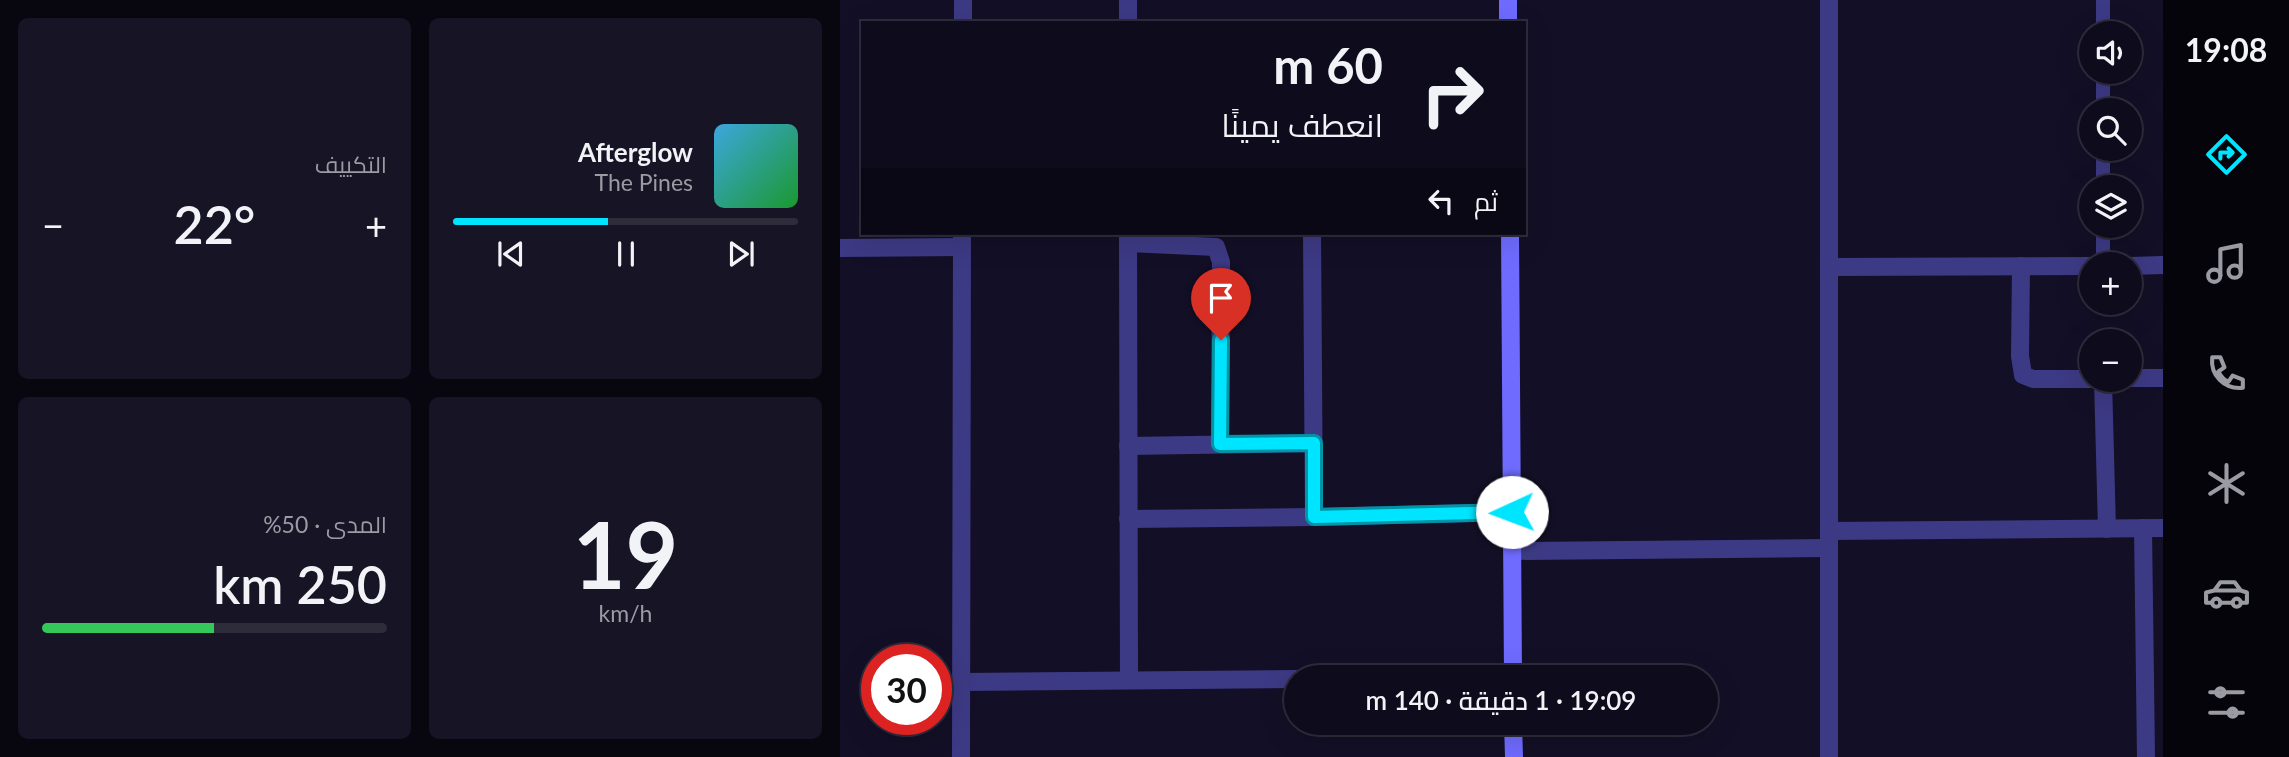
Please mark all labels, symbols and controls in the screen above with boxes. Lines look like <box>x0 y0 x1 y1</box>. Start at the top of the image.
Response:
map controls <box>2079 21 2142 392</box>
button: sound <box>2079 21 2142 84</box>
text: 19:08 <box>2185 30 2267 69</box>
text: 60 m <box>1273 36 1383 94</box>
icon: right <box>1407 49 1498 140</box>
button: search <box>2079 98 2142 161</box>
text: انعطف يمينًا <box>1221 105 1383 144</box>
icon: directions <box>2202 130 2251 179</box>
text: Afterglow <box>578 136 693 168</box>
text: التكييف <box>315 150 387 178</box>
text: The Pines <box>595 168 693 196</box>
button: layers <box>2079 175 2142 238</box>
icon: left <box>1422 182 1460 220</box>
text: ثم <box>1474 185 1498 217</box>
text: 22° <box>174 193 255 255</box>
text: − <box>42 202 64 248</box>
text: + <box>365 202 387 248</box>
icon: previous <box>492 235 530 273</box>
icon: pause <box>607 235 645 273</box>
icon: next <box>722 235 760 273</box>
icon: music <box>2202 239 2251 288</box>
button: + <box>2079 252 2142 315</box>
pin <box>1191 268 1251 340</box>
icon: arrive <box>1202 279 1240 317</box>
button: − <box>2079 329 2142 392</box>
icon: phone <box>2202 349 2251 398</box>
icon: climate <box>2202 459 2251 508</box>
position arrow <box>1475 475 1549 549</box>
text: 19 <box>573 499 678 608</box>
text: المدى · 50% <box>263 510 387 538</box>
text: 250 km <box>213 553 387 615</box>
icon: car <box>2202 568 2251 617</box>
text: km/h <box>599 599 652 627</box>
speed limit sign: 30 <box>861 644 952 735</box>
icon: filters <box>2202 678 2251 727</box>
text: 19:09 · 1 دقيقة · 140 m <box>1366 684 1636 716</box>

